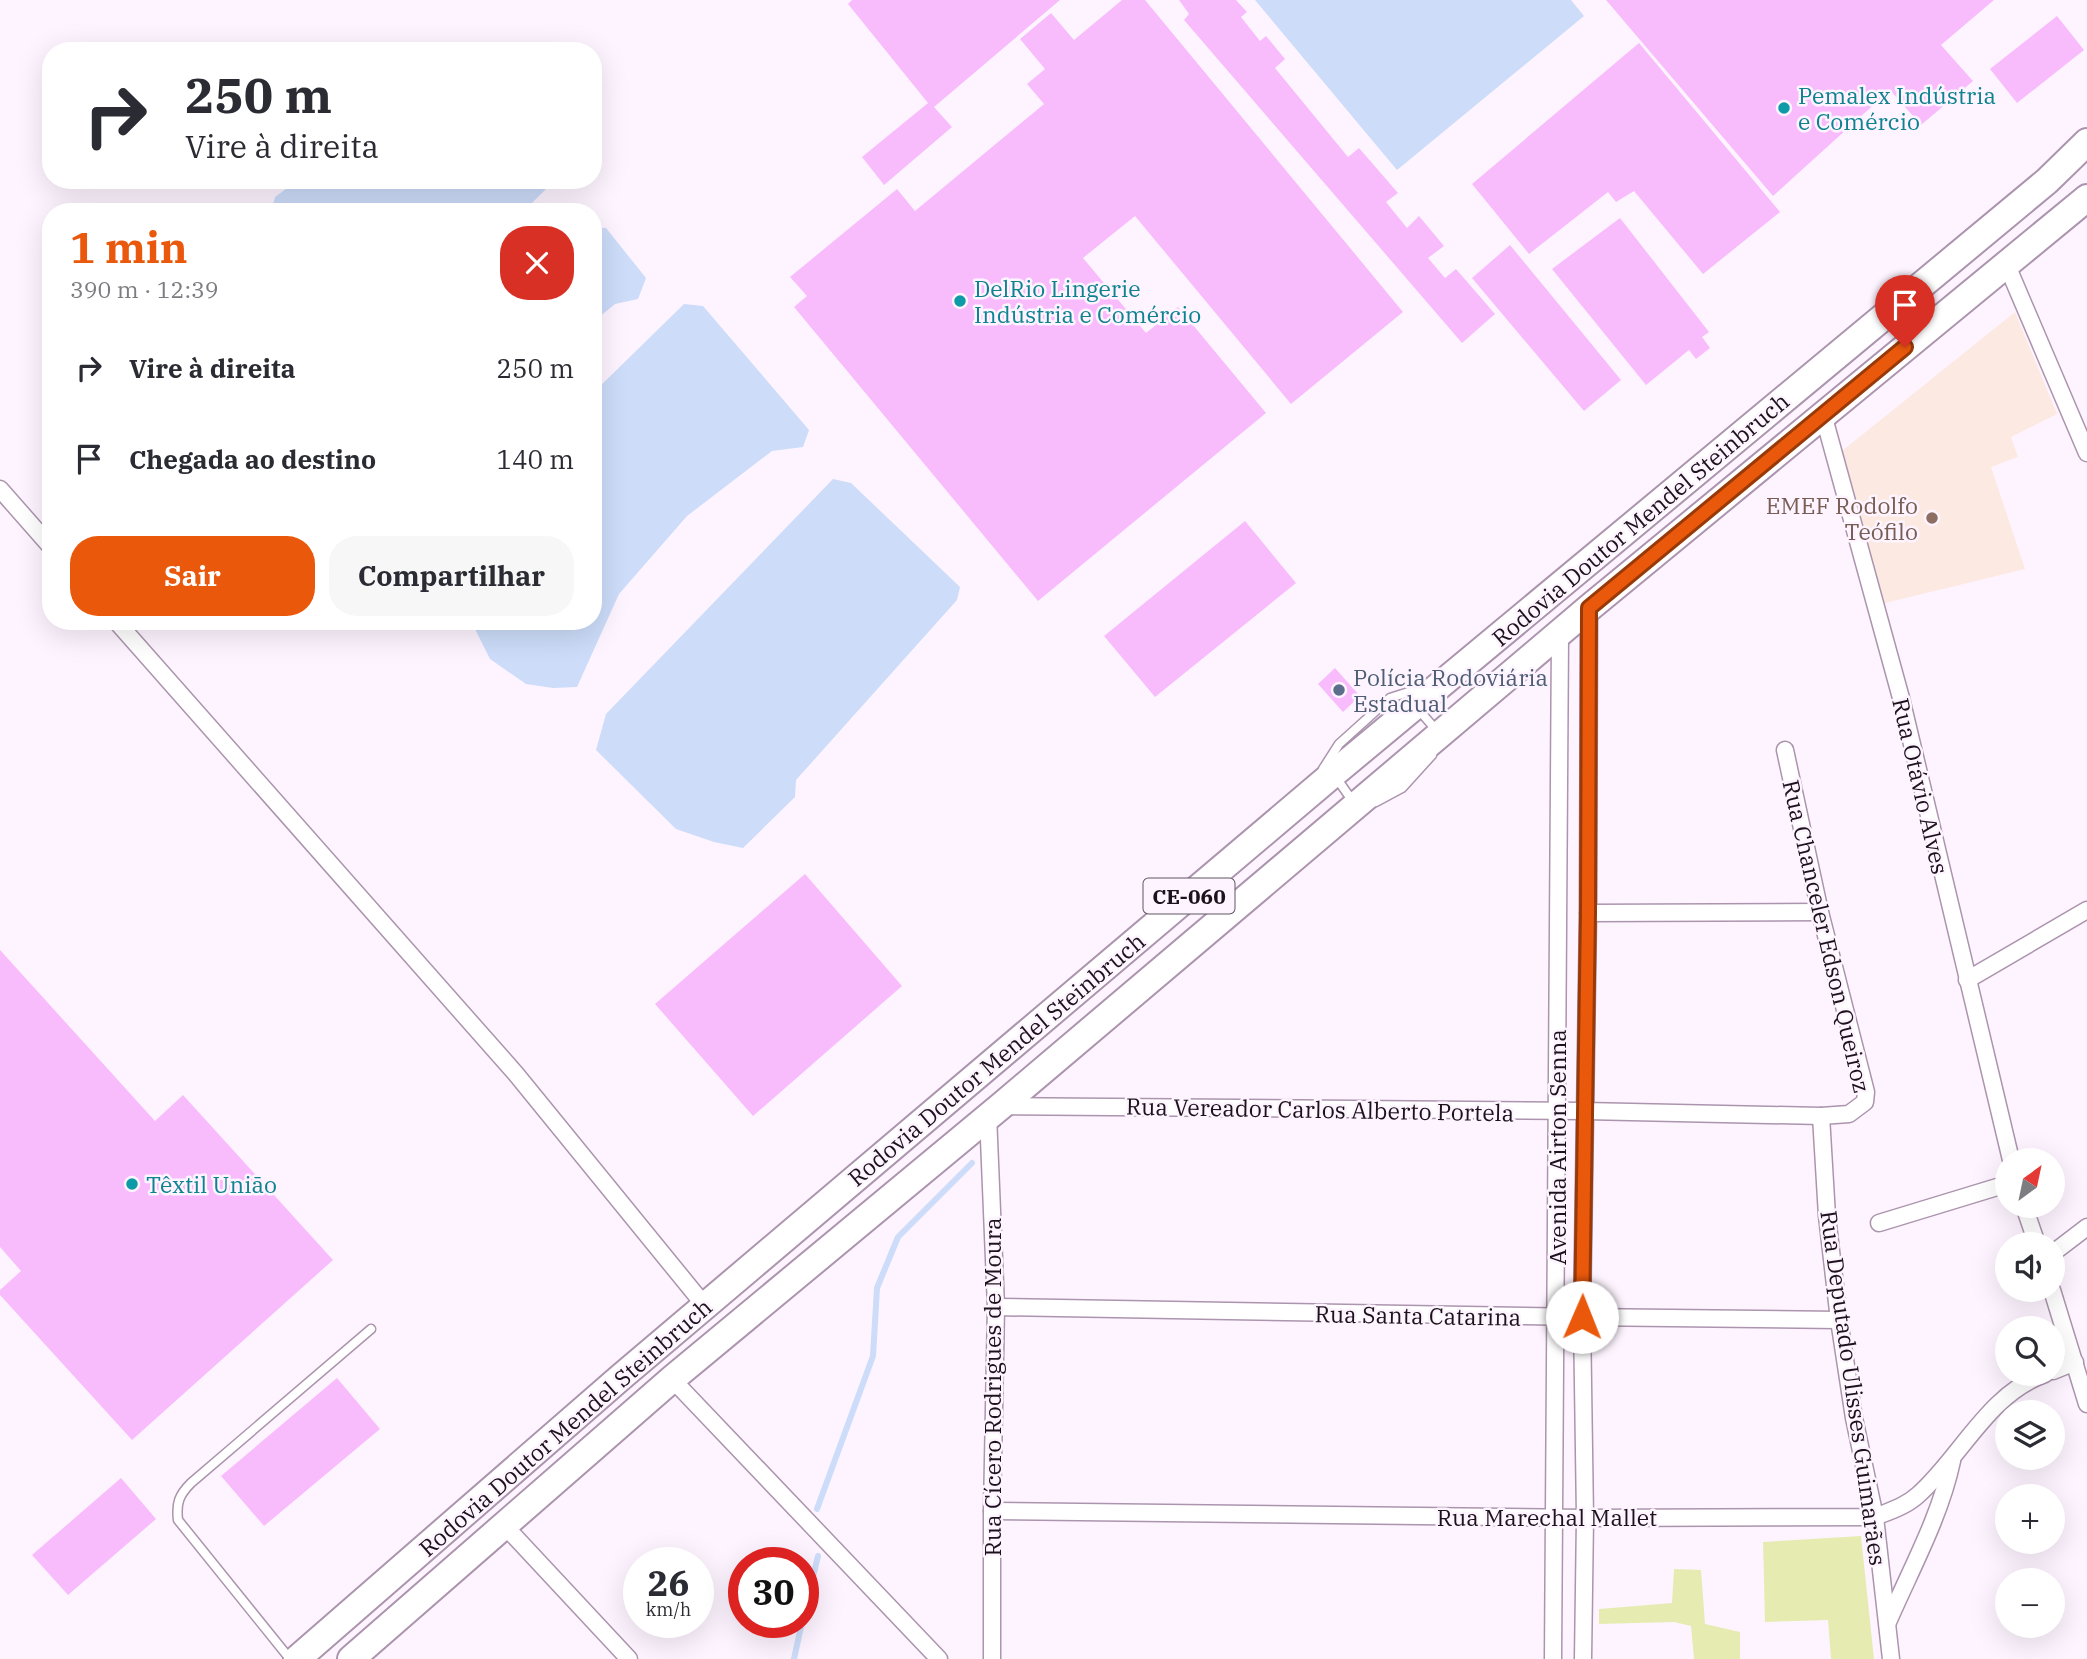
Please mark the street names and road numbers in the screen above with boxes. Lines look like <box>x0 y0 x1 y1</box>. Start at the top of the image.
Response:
street label: Rodovia Doutor Mendel Steinbruch <box>1485 386 1795 652</box>
street label: Rua Otávio Alves <box>1886 695 1956 877</box>
street label: Rua Chanceler Edson Queiroz <box>1776 777 1878 1095</box>
road number: CE-060 <box>1144 878 1234 914</box>
street label: Rodovia Doutor Mendel Steinbruch <box>841 926 1151 1192</box>
street label: Avenida Airton Senna <box>1542 1029 1572 1265</box>
street label: Rua Vereador Carlos Alberto Portela <box>1126 1091 1514 1127</box>
street label: Rua Deputado Ulisses Guimarães <box>1814 1208 1894 1568</box>
street label: Rua Cícero Rodrigues de Moura <box>977 1217 1007 1557</box>
street label: Rodovia Doutor Mendel Steinbruch <box>412 1291 718 1563</box>
street label: Rua Santa Catarina <box>1314 1298 1522 1332</box>
street label: Rua Marechal Mallet <box>1437 1502 1657 1532</box>

